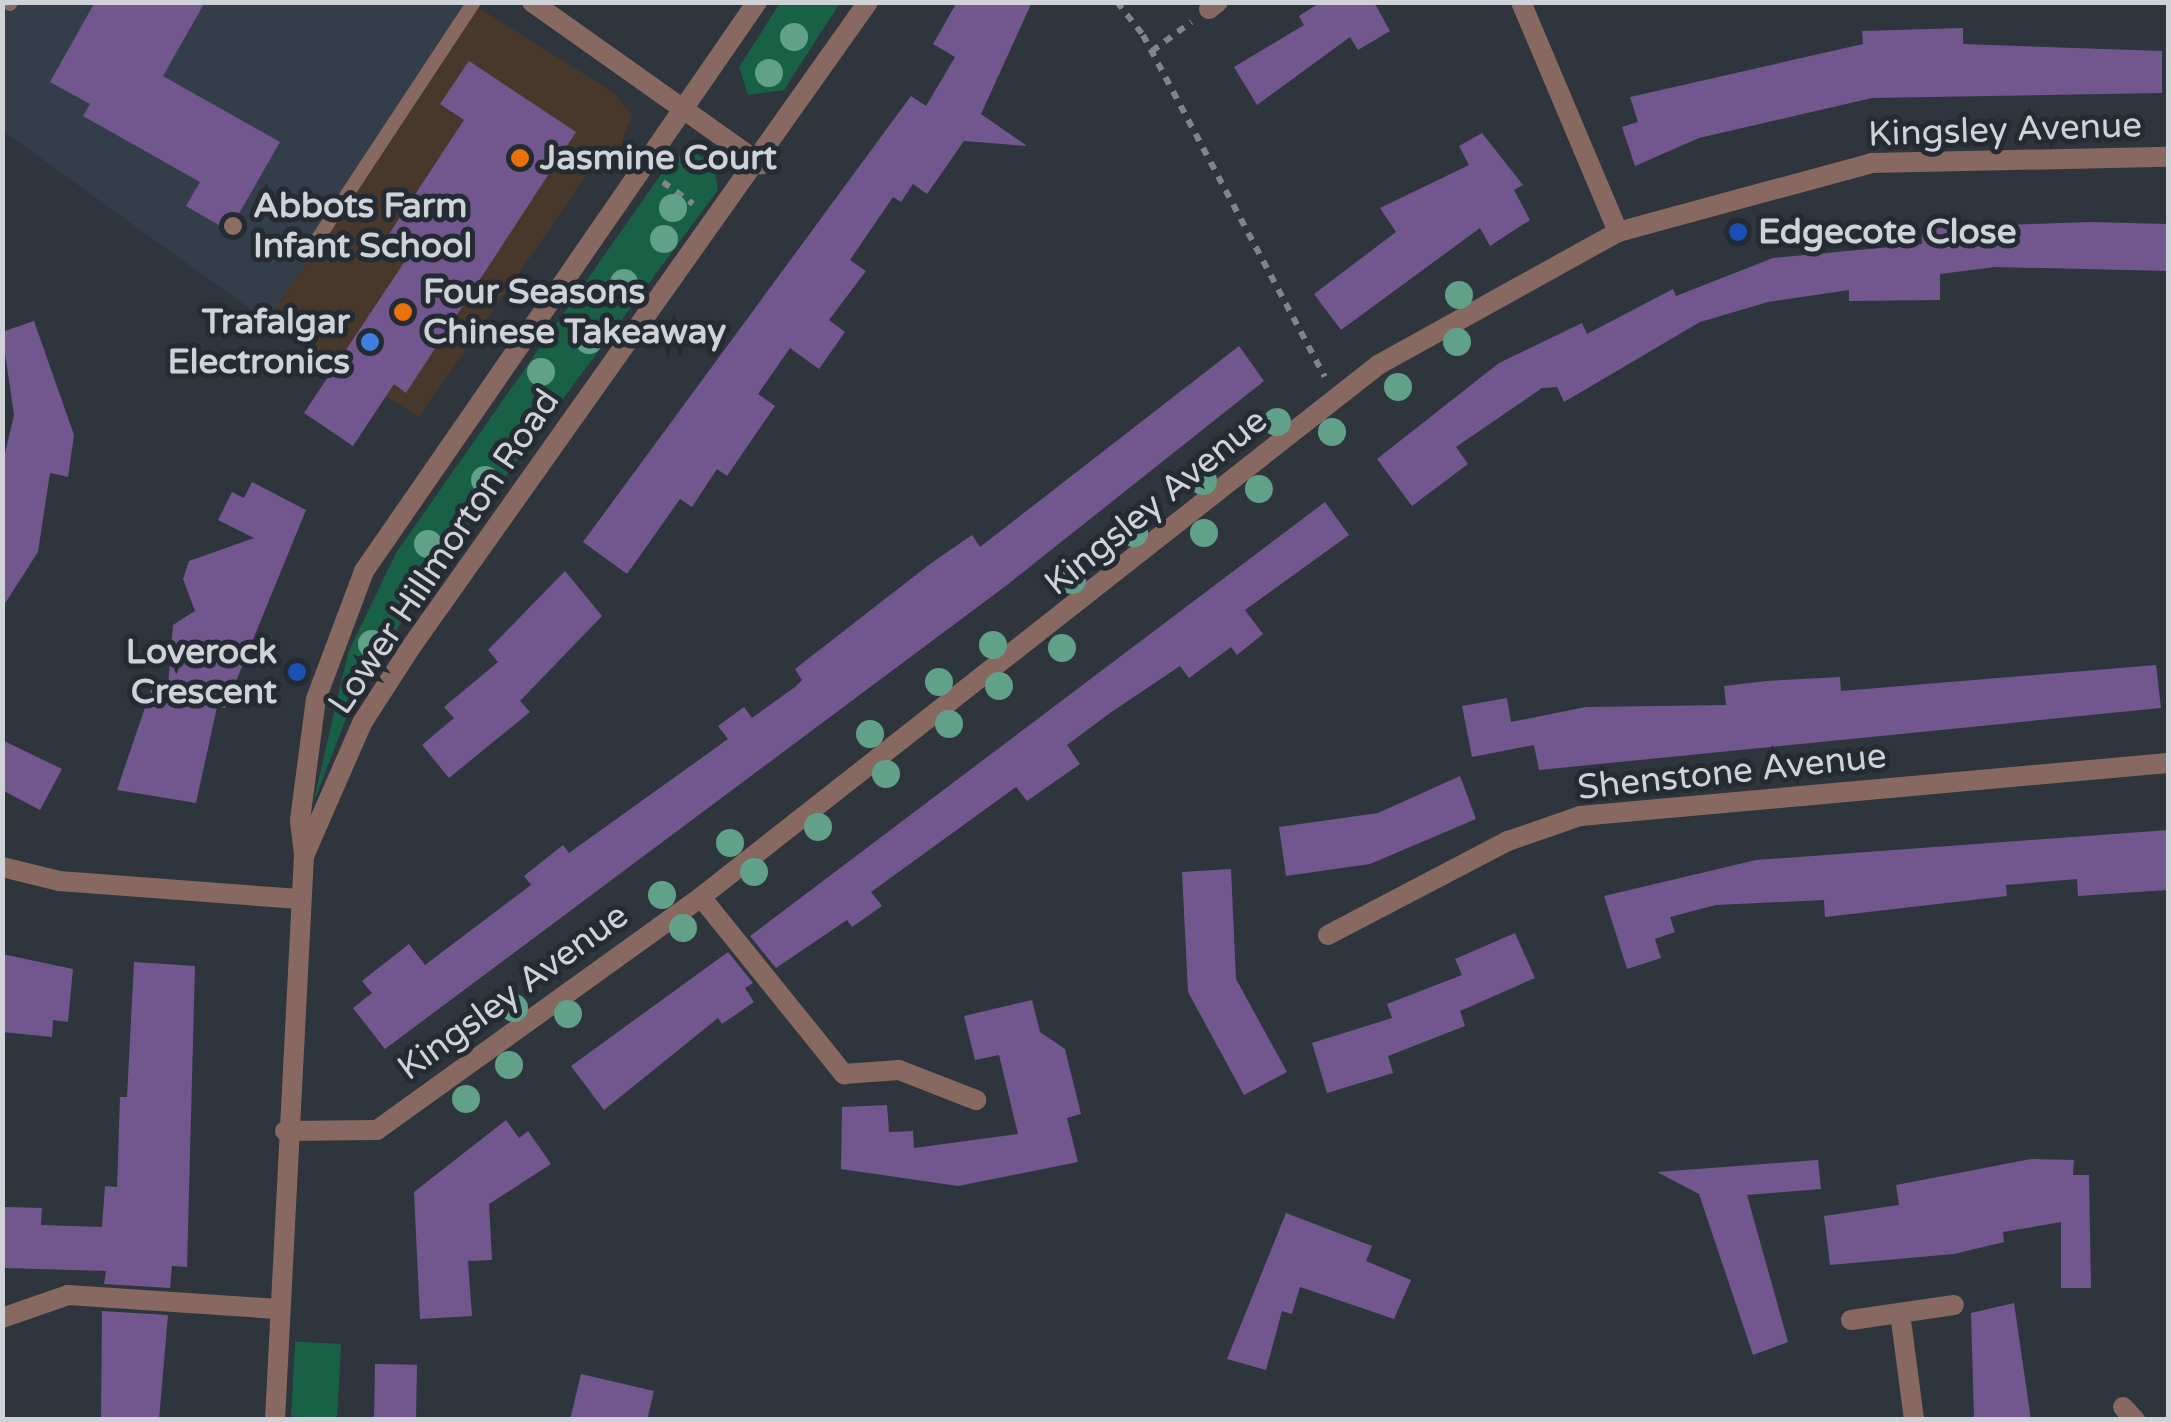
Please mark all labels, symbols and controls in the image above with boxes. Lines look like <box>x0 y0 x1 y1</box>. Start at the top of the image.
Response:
street label: Kingsley Avenue <box>1867 104 2143 156</box>
place label: Jasmine Court <box>540 137 777 179</box>
marker: Jasmine Court <box>509 147 531 169</box>
place label: Abbots Farm Infant School <box>253 185 472 267</box>
place label: Edgecote Close <box>1758 211 2016 253</box>
marker: Abbots Farm Infant School <box>222 215 244 237</box>
marker: Edgecote Close <box>1727 221 1749 243</box>
place label: Four Seasons Chinese Takeaway <box>423 271 726 353</box>
place label: Trafalgar Electronics <box>167 301 350 383</box>
marker: Four Seasons Chinese Takeaway <box>392 301 414 323</box>
marker: Trafalgar Electronics <box>359 331 381 353</box>
street label: Lower Hillmorton Road <box>320 382 568 722</box>
street label: Kingsley Avenue <box>1036 400 1276 604</box>
place label: Loverock Crescent <box>126 631 277 713</box>
marker: Loverock Crescent <box>286 661 308 683</box>
street label: Shenstone Avenue <box>1576 735 1888 809</box>
street label: Kingsley Avenue <box>390 895 636 1089</box>

